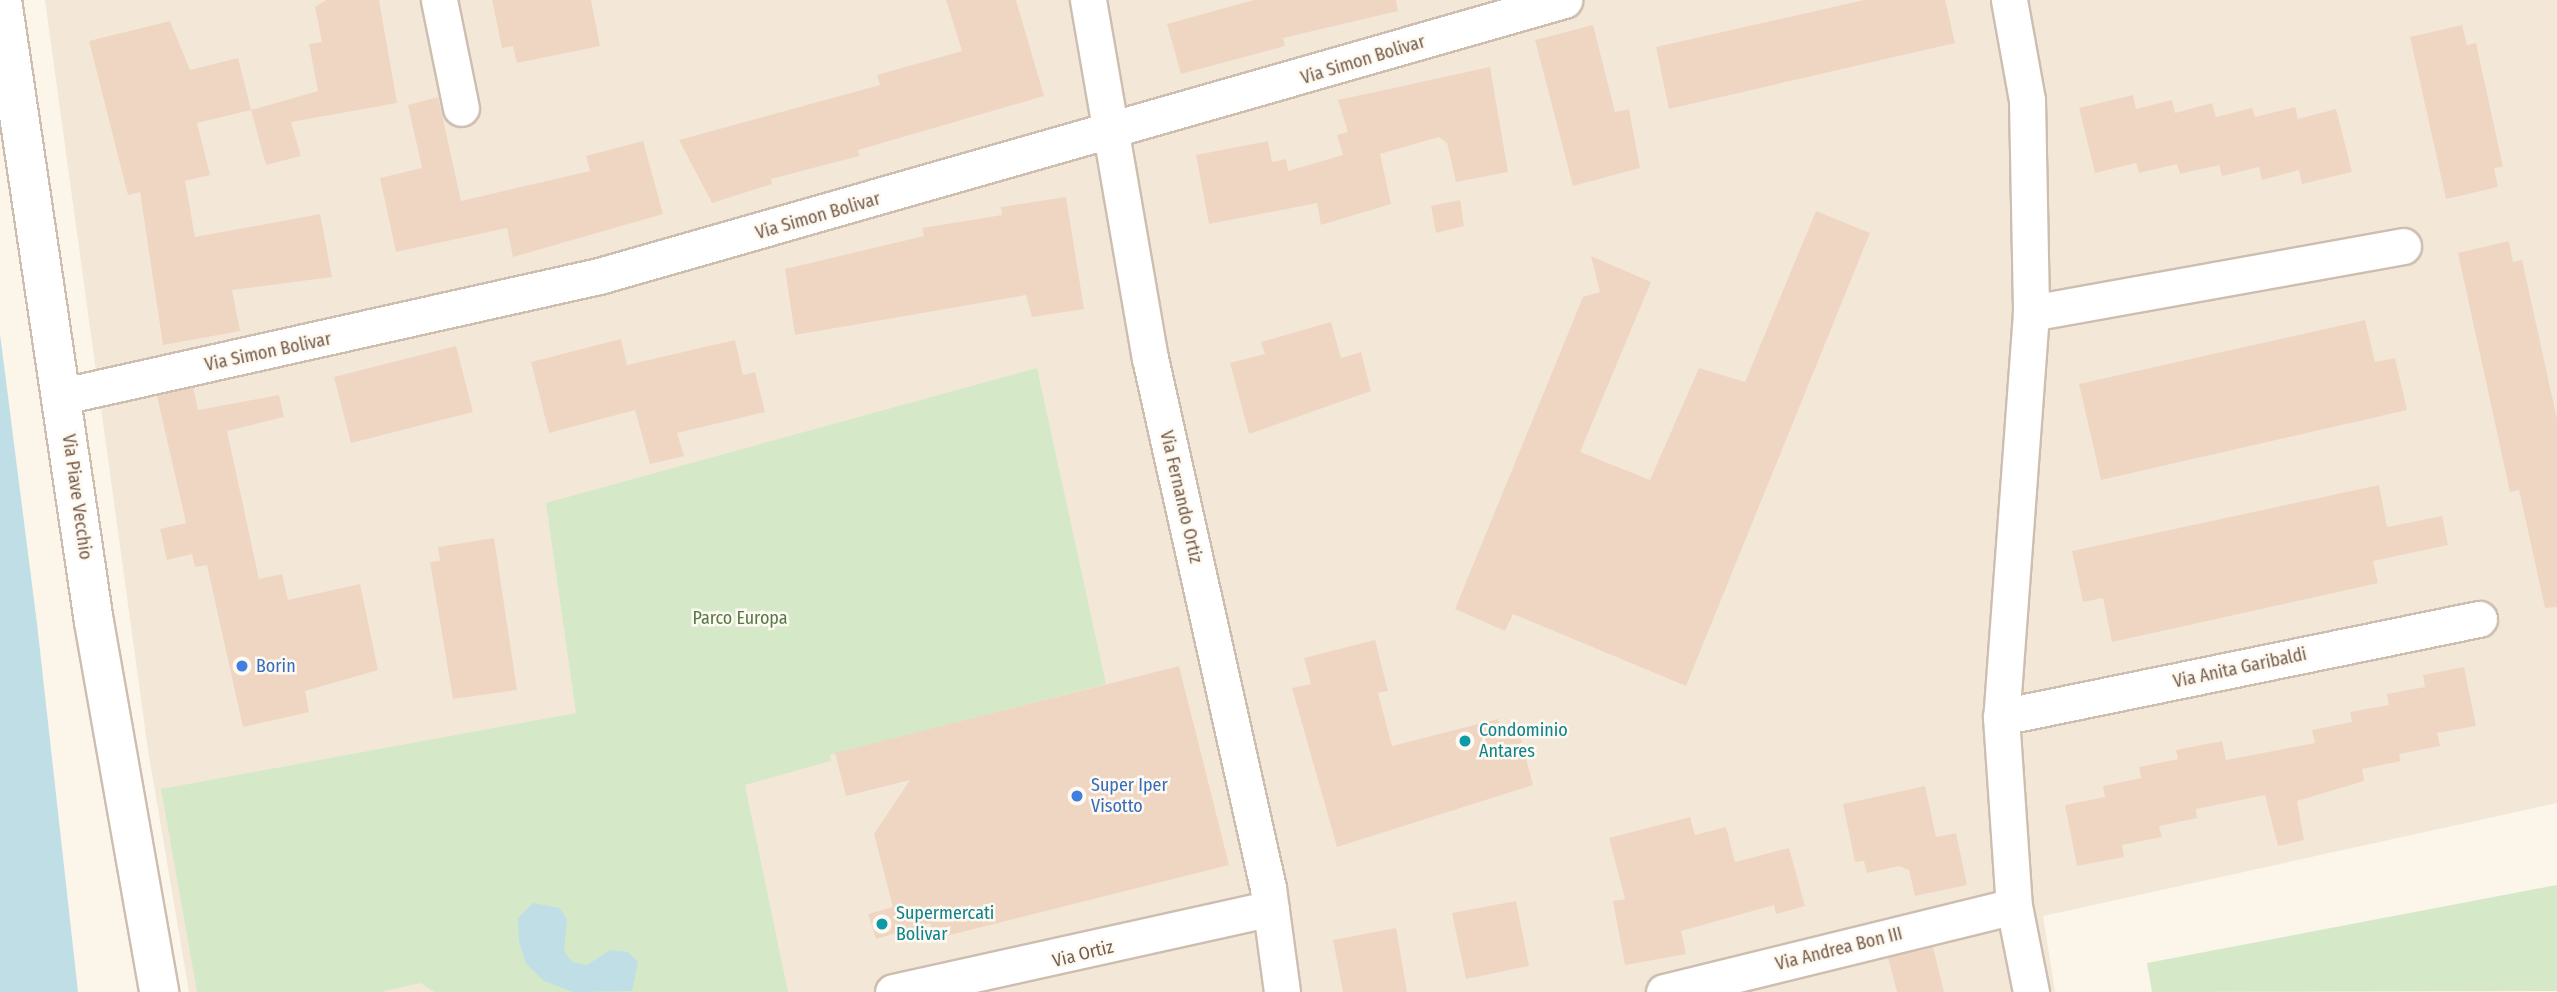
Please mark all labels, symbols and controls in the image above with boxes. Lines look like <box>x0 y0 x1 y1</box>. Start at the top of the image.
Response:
street label: Via Simon Bolivar <box>1298 31 1428 89</box>
street label: Via Simon Bolivar <box>753 188 883 244</box>
street label: Via Simon Bolivar <box>203 328 333 376</box>
street label: Via Fernando Ortiz <box>1155 429 1207 565</box>
street label: Via Piave Vecchio <box>58 433 96 561</box>
park label: Parco Europa <box>692 607 788 629</box>
street label: Via Anita Garibaldi <box>2171 643 2309 693</box>
place label: Borin <box>256 655 296 677</box>
marker: Borin <box>234 658 250 674</box>
place label: Condominio Antares <box>1479 720 1568 762</box>
marker: Condominio Antares <box>1457 733 1473 749</box>
place label: Super Iper Visotto <box>1091 775 1168 818</box>
marker: Super Iper Visotto <box>1069 788 1085 804</box>
place label: Supermercati Bolivar <box>896 903 994 946</box>
marker: Supermercati Bolivar <box>874 916 890 932</box>
street label: Via Andrea Bon III <box>1773 923 1905 975</box>
street label: Via Ortiz <box>1050 936 1116 972</box>

